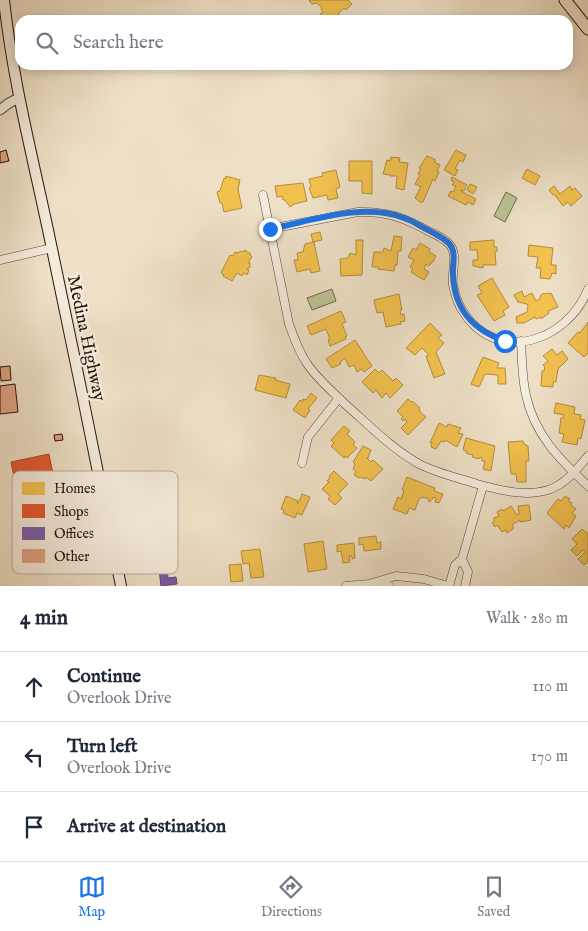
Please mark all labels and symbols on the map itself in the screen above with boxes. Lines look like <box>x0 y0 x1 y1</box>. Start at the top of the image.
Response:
route end <box>259 218 282 241</box>
street label: Medina Highway <box>61 273 110 404</box>
route start <box>494 330 517 353</box>
legend <box>12 471 178 574</box>
text: Homes <box>54 480 96 498</box>
text: Shops <box>54 503 89 521</box>
text: Offices <box>54 525 94 543</box>
text: Other <box>54 548 89 566</box>

